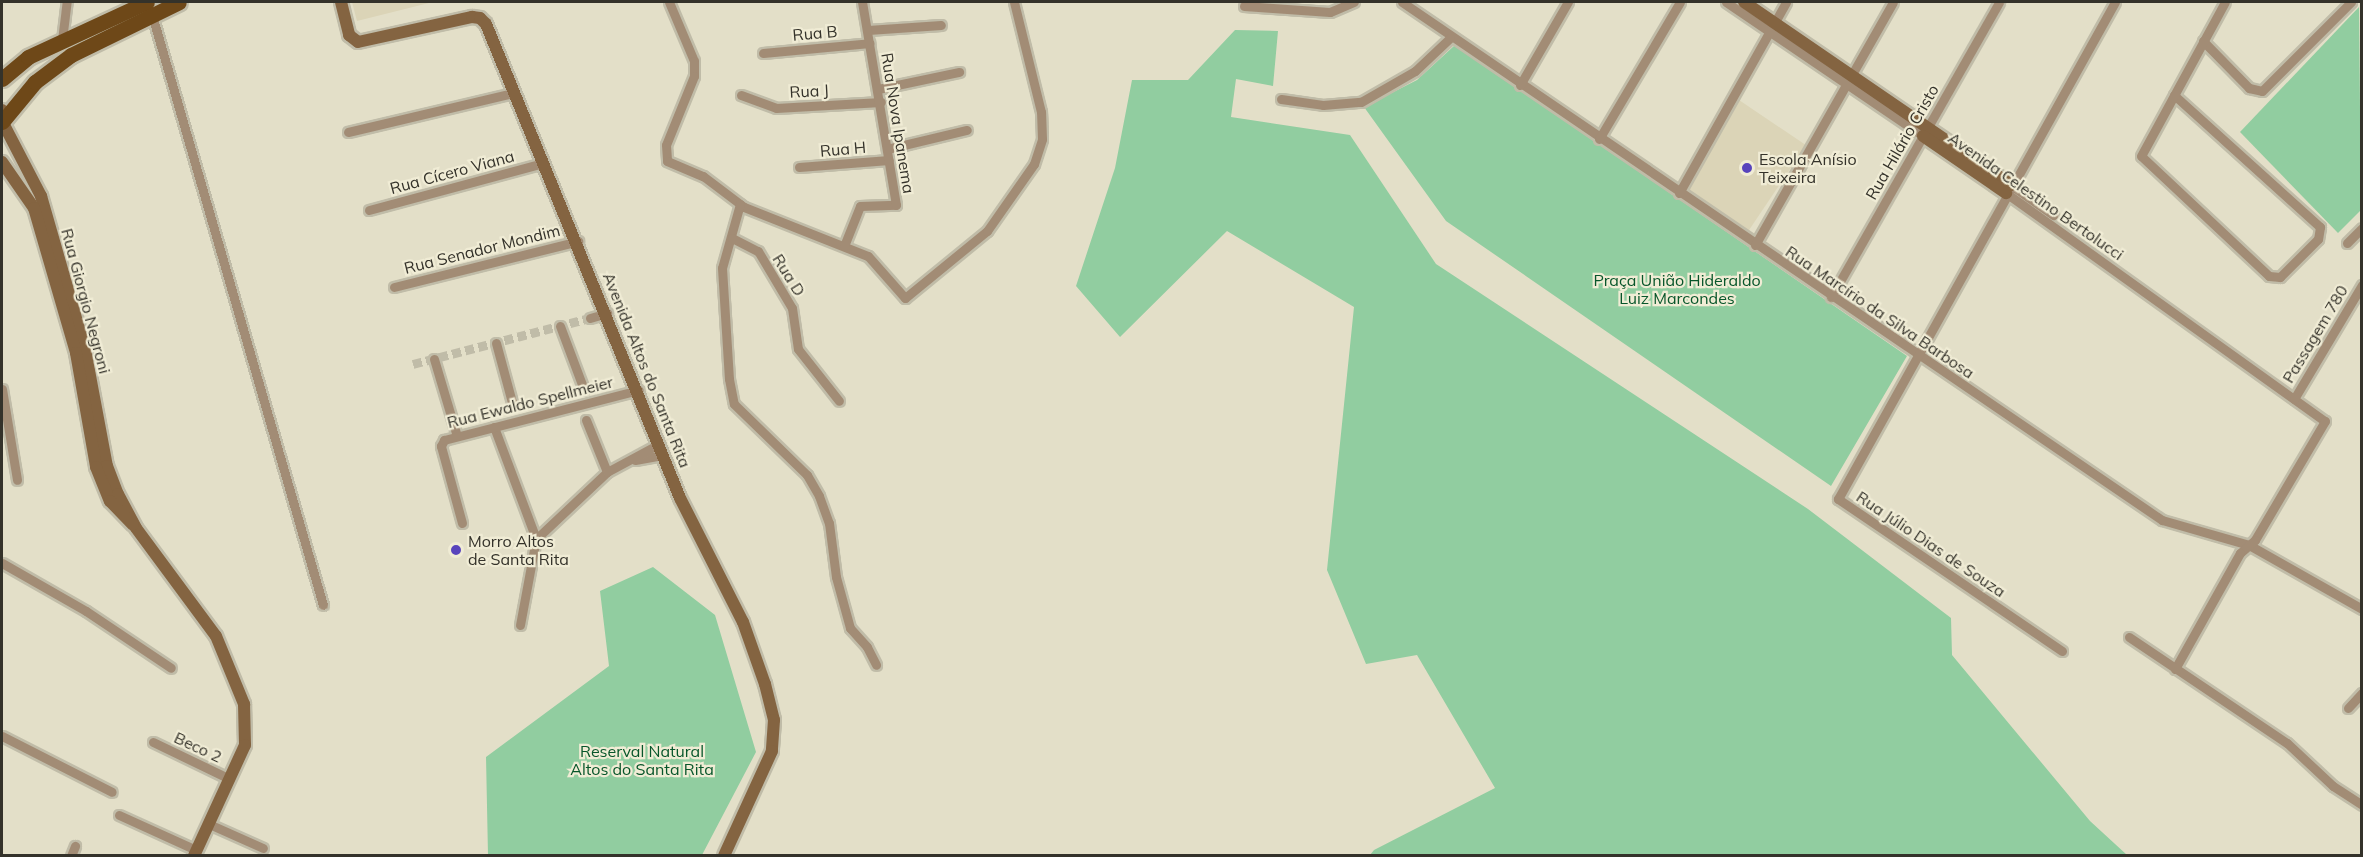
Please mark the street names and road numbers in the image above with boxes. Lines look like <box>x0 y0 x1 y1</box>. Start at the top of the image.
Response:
street label: Rua B <box>792 21 838 45</box>
street label: Rua Nova Ipanema <box>877 51 919 195</box>
street label: Rua J <box>789 80 829 102</box>
street label: Rua Hilário Cristo <box>1861 81 1943 203</box>
street label: Avenida Celestino Bertolucci <box>1945 128 2127 264</box>
street label: Rua H <box>819 137 867 161</box>
street label: Rua Cícero Viana <box>388 146 516 198</box>
street label: Rua Senador Mondim <box>402 220 562 278</box>
street label: Rua Giorgio Negroni <box>57 226 115 376</box>
street label: Rua Marcírio da Silva Barbosa <box>1782 242 1978 382</box>
street label: Rua D <box>769 250 809 300</box>
street label: Avenida Altos do Santa Rita <box>599 270 695 470</box>
street label: Passagem 780 <box>2278 282 2352 386</box>
street label: Rua Ewaldo Spellmeier <box>445 372 615 432</box>
street label: Rua Júlio Dias de Souza <box>1853 487 2009 601</box>
street label: Beco 2 <box>171 728 225 766</box>

